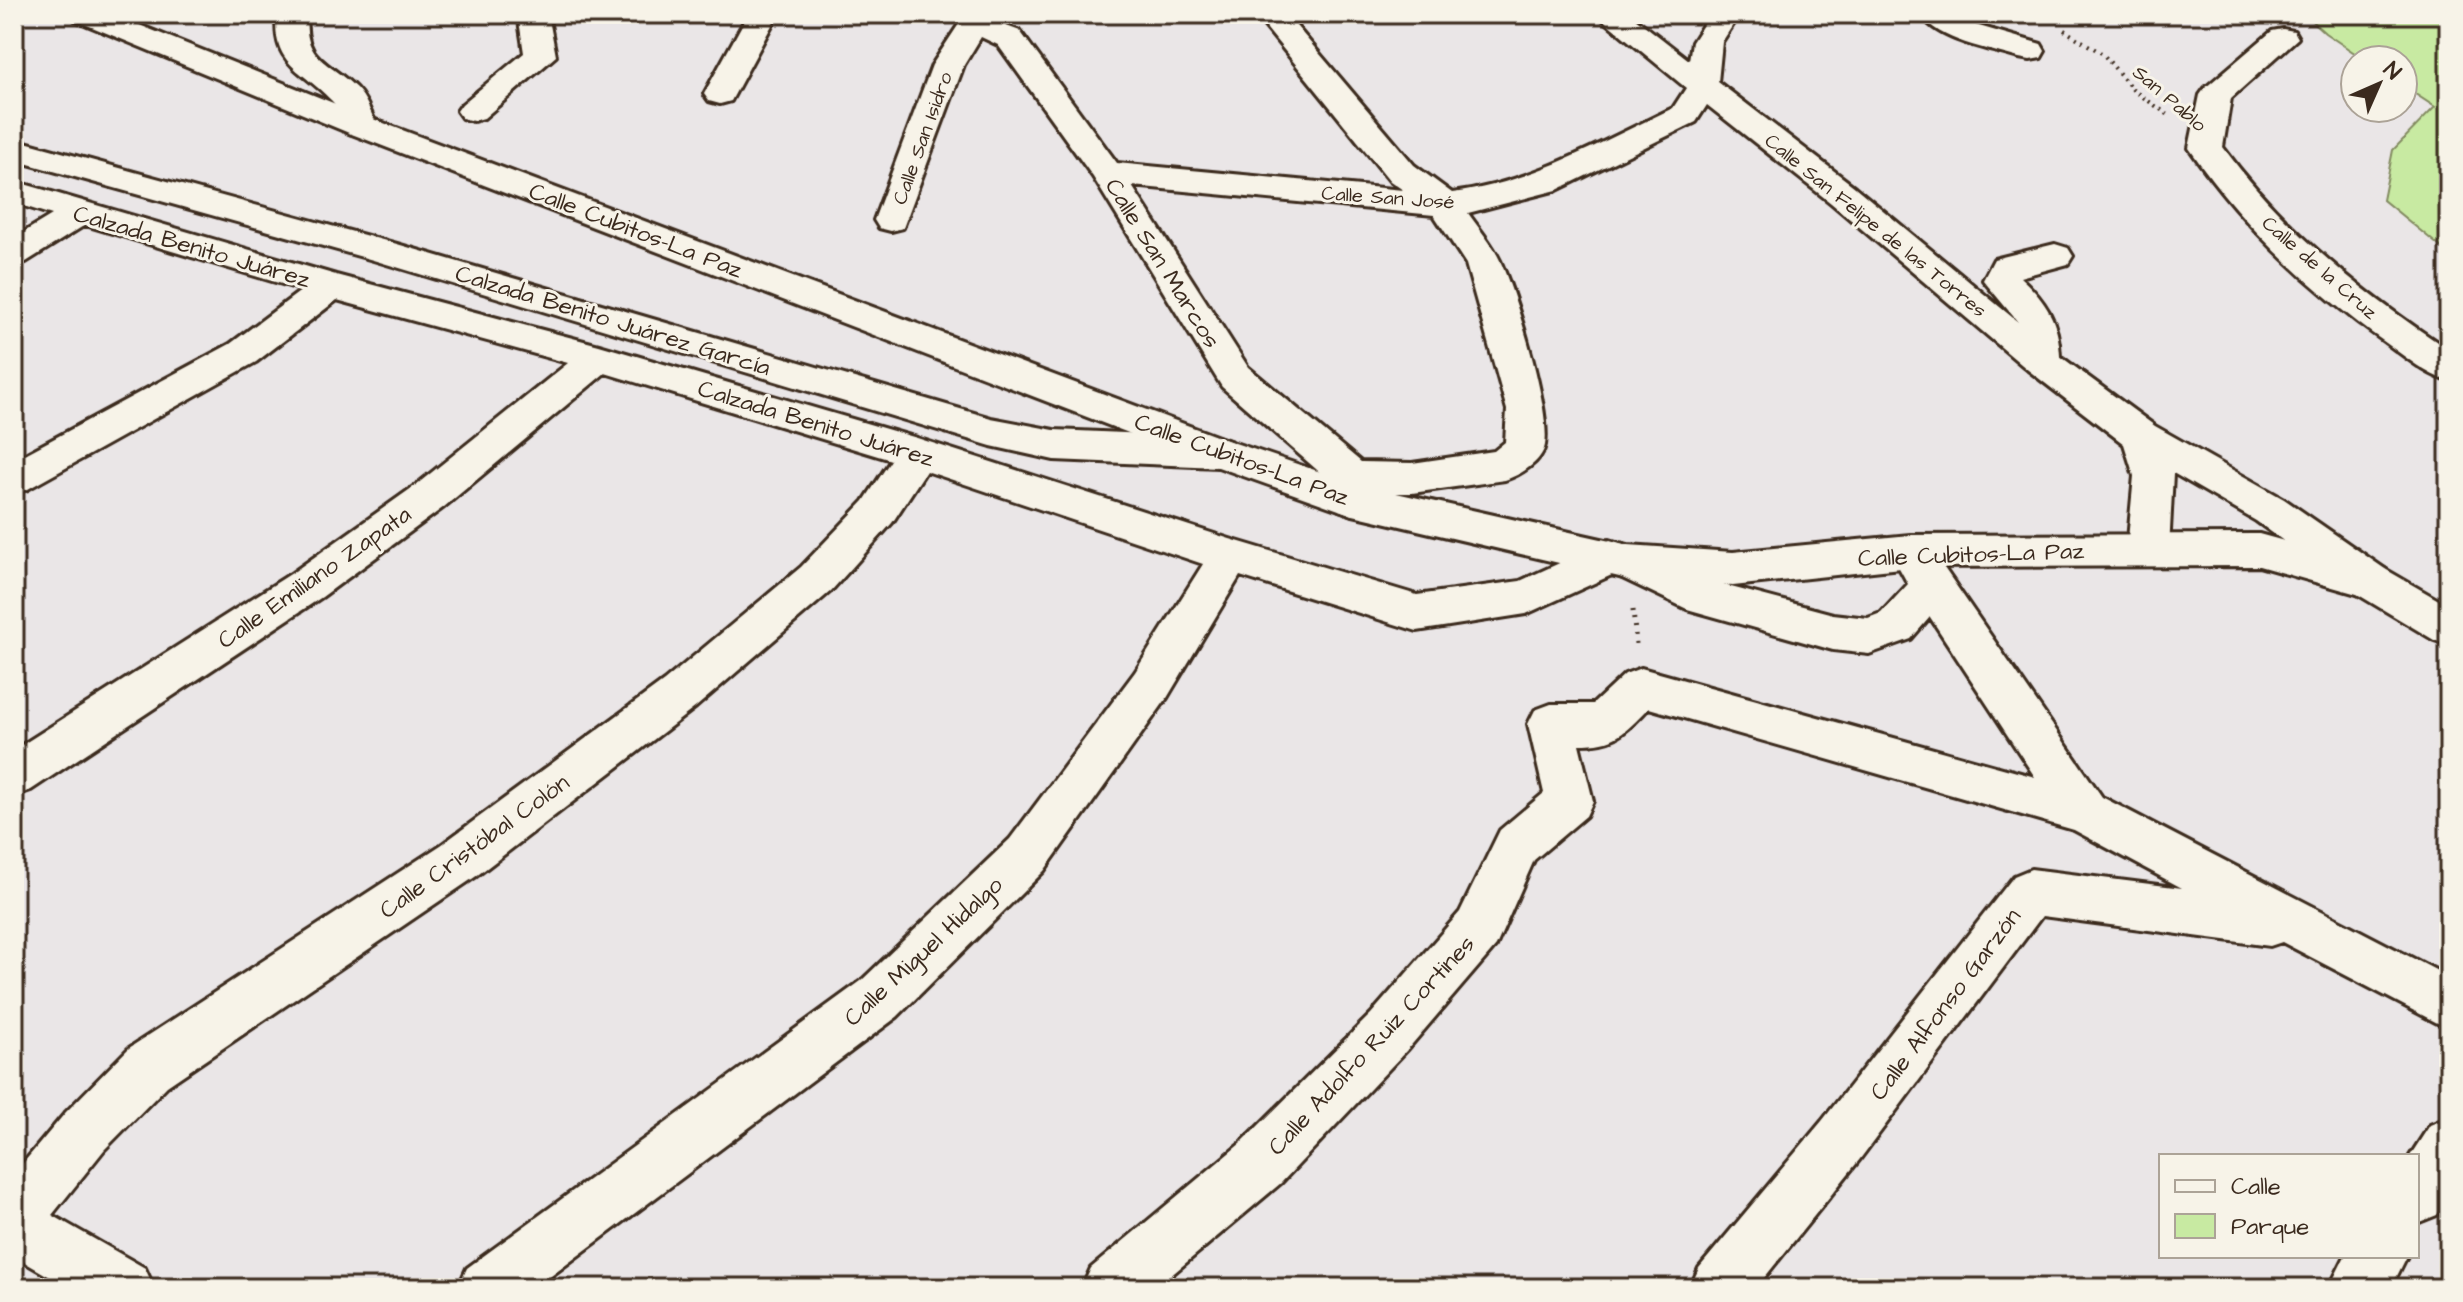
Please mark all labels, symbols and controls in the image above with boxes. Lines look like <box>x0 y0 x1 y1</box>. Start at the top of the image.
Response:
north arrow <box>2339 44 2419 124</box>
text: N <box>2376 55 2408 87</box>
street label: San Pablo <box>2126 59 2212 139</box>
street label: Calle San Isidro <box>886 68 960 208</box>
street label: Calle San Felipe de las Torres <box>1758 127 1992 324</box>
street label: Calle San Marcos <box>1096 172 1228 355</box>
street label: Calle Cubitos-La Paz <box>524 175 747 287</box>
street label: Calle San José <box>1321 179 1456 217</box>
street label: Calzada Benito Juárez <box>69 197 314 297</box>
street label: Calle de la Cruz <box>2255 210 2383 326</box>
street label: Calzada Benito Juárez García <box>451 257 774 385</box>
street label: Calzada Benito Juárez <box>694 372 938 476</box>
street label: Calle Cubitos-La Paz <box>1130 405 1354 515</box>
street label: Calle Emiliano Zapata <box>211 498 418 657</box>
street label: Calle Cubitos-La Paz <box>1857 534 2085 576</box>
street label: Calle Cristóbal Colón <box>373 766 577 927</box>
street label: Calle Miguel Hidalgo <box>837 869 1012 1035</box>
street label: Calle Alfonso Garzón <box>1862 901 2029 1108</box>
street label: Calle Adolfo Ruiz Cortines <box>1260 928 1483 1163</box>
legend <box>2159 1154 2419 1258</box>
text: Calle <box>2231 1170 2281 1204</box>
text: Parque <box>2231 1210 2309 1244</box>

